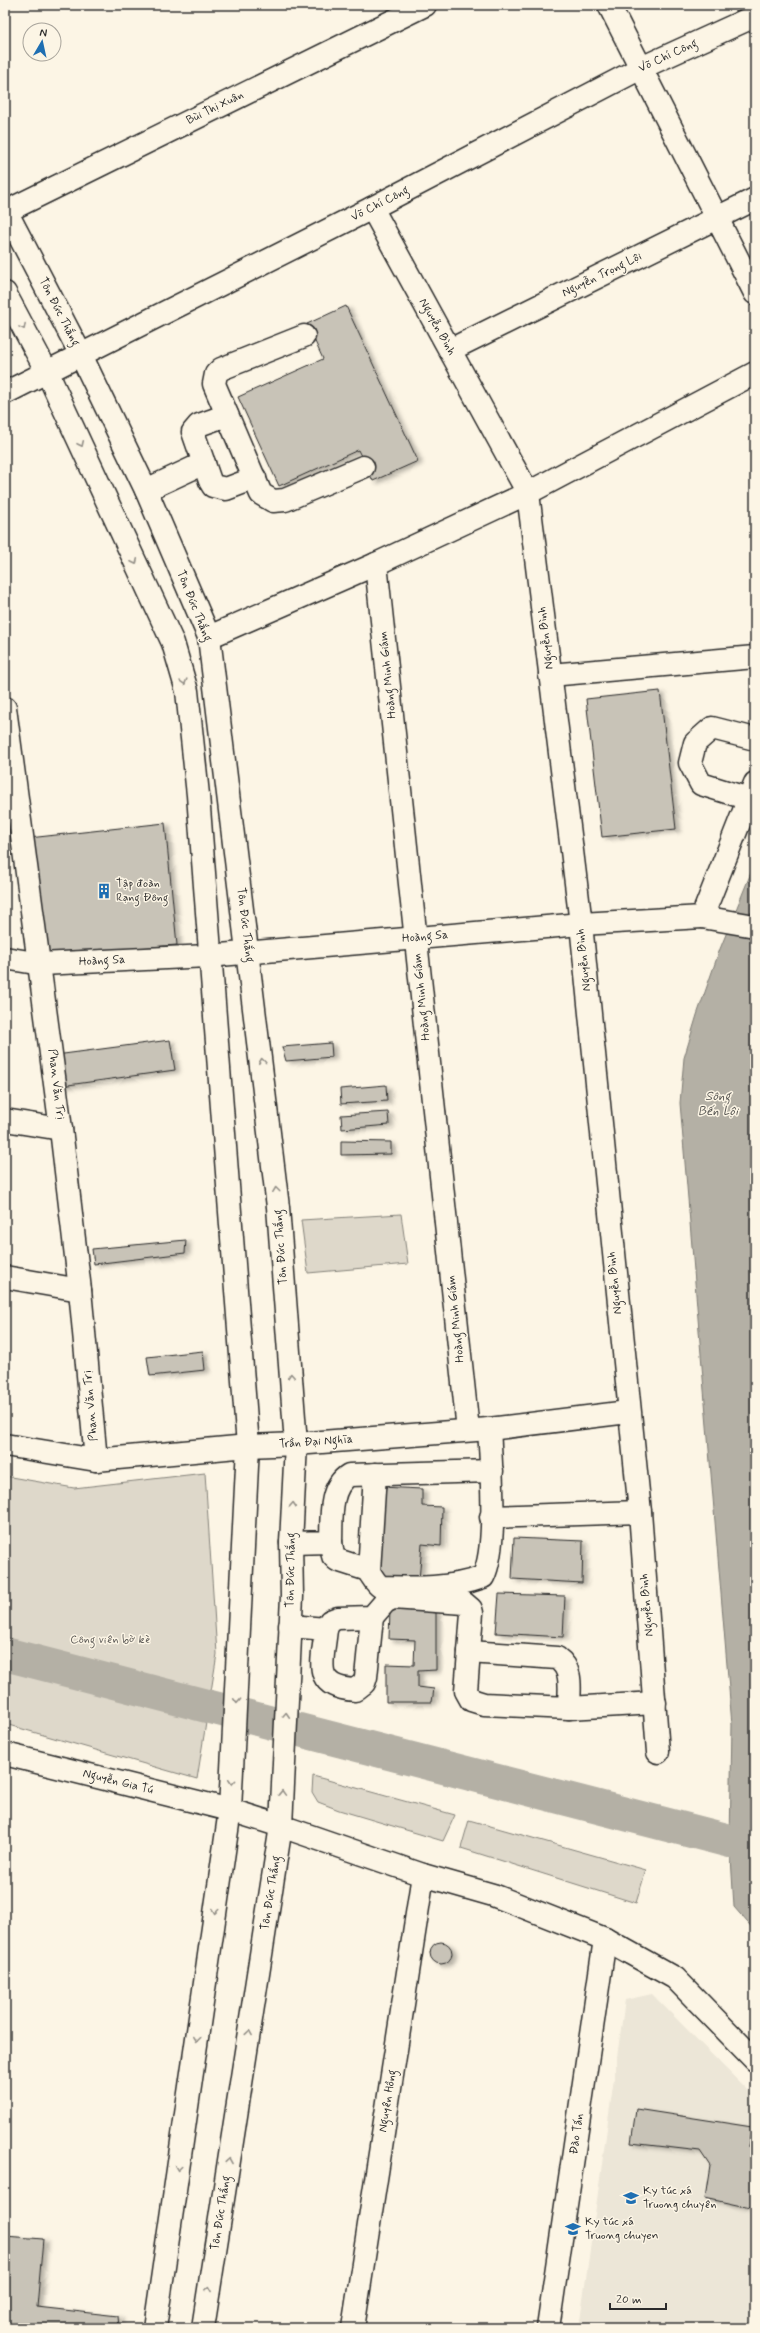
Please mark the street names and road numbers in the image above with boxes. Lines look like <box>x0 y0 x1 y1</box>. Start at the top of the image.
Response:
street label: Võ Chí Công <box>636 35 701 78</box>
street label: Bùi Thị Xuân <box>184 87 246 129</box>
street label: Võ Chí Công <box>348 182 413 226</box>
street label: Nguyễn Trọng Lội <box>559 249 645 302</box>
street label: Tôn Đức Thắng <box>34 275 83 350</box>
street label: Nguyễn Bình <box>414 296 459 359</box>
street label: Tôn Đức Thắng <box>172 568 216 645</box>
street label: Nguyễn Bình <box>534 606 559 670</box>
street label: Hoàng Minh Giám <box>375 630 402 720</box>
street label: Tôn Đức Thắng <box>231 887 258 964</box>
street label: Hoàng Sa <box>401 927 449 948</box>
street label: Nguyễn Bình <box>573 928 596 992</box>
street label: Hoàng Sa <box>78 952 126 971</box>
street label: Hoàng Minh Giám <box>409 952 436 1042</box>
street label: Phan Văn Trị <box>44 1048 68 1120</box>
street label: Tôn Đức Thắng <box>270 1208 293 1285</box>
street label: Nguyễn Bình <box>604 1251 627 1315</box>
street label: Hoàng Minh Giám <box>443 1274 470 1364</box>
street label: Phan Văn Trị <box>80 1370 102 1442</box>
street label: Trần Đại Nghĩa <box>278 1431 354 1454</box>
street label: Tôn Đức Thắng <box>282 1532 301 1608</box>
street label: Nguyễn Bình <box>636 1573 659 1637</box>
street label: Nguyễn Gia Tú <box>81 1766 156 1800</box>
street label: Tôn Đức Thắng <box>257 1854 286 1932</box>
street label: Nguyên Hồng <box>375 2068 402 2134</box>
street label: Đào Tấn <box>566 2113 588 2155</box>
street label: Tôn Đức Thắng <box>207 2174 236 2252</box>

